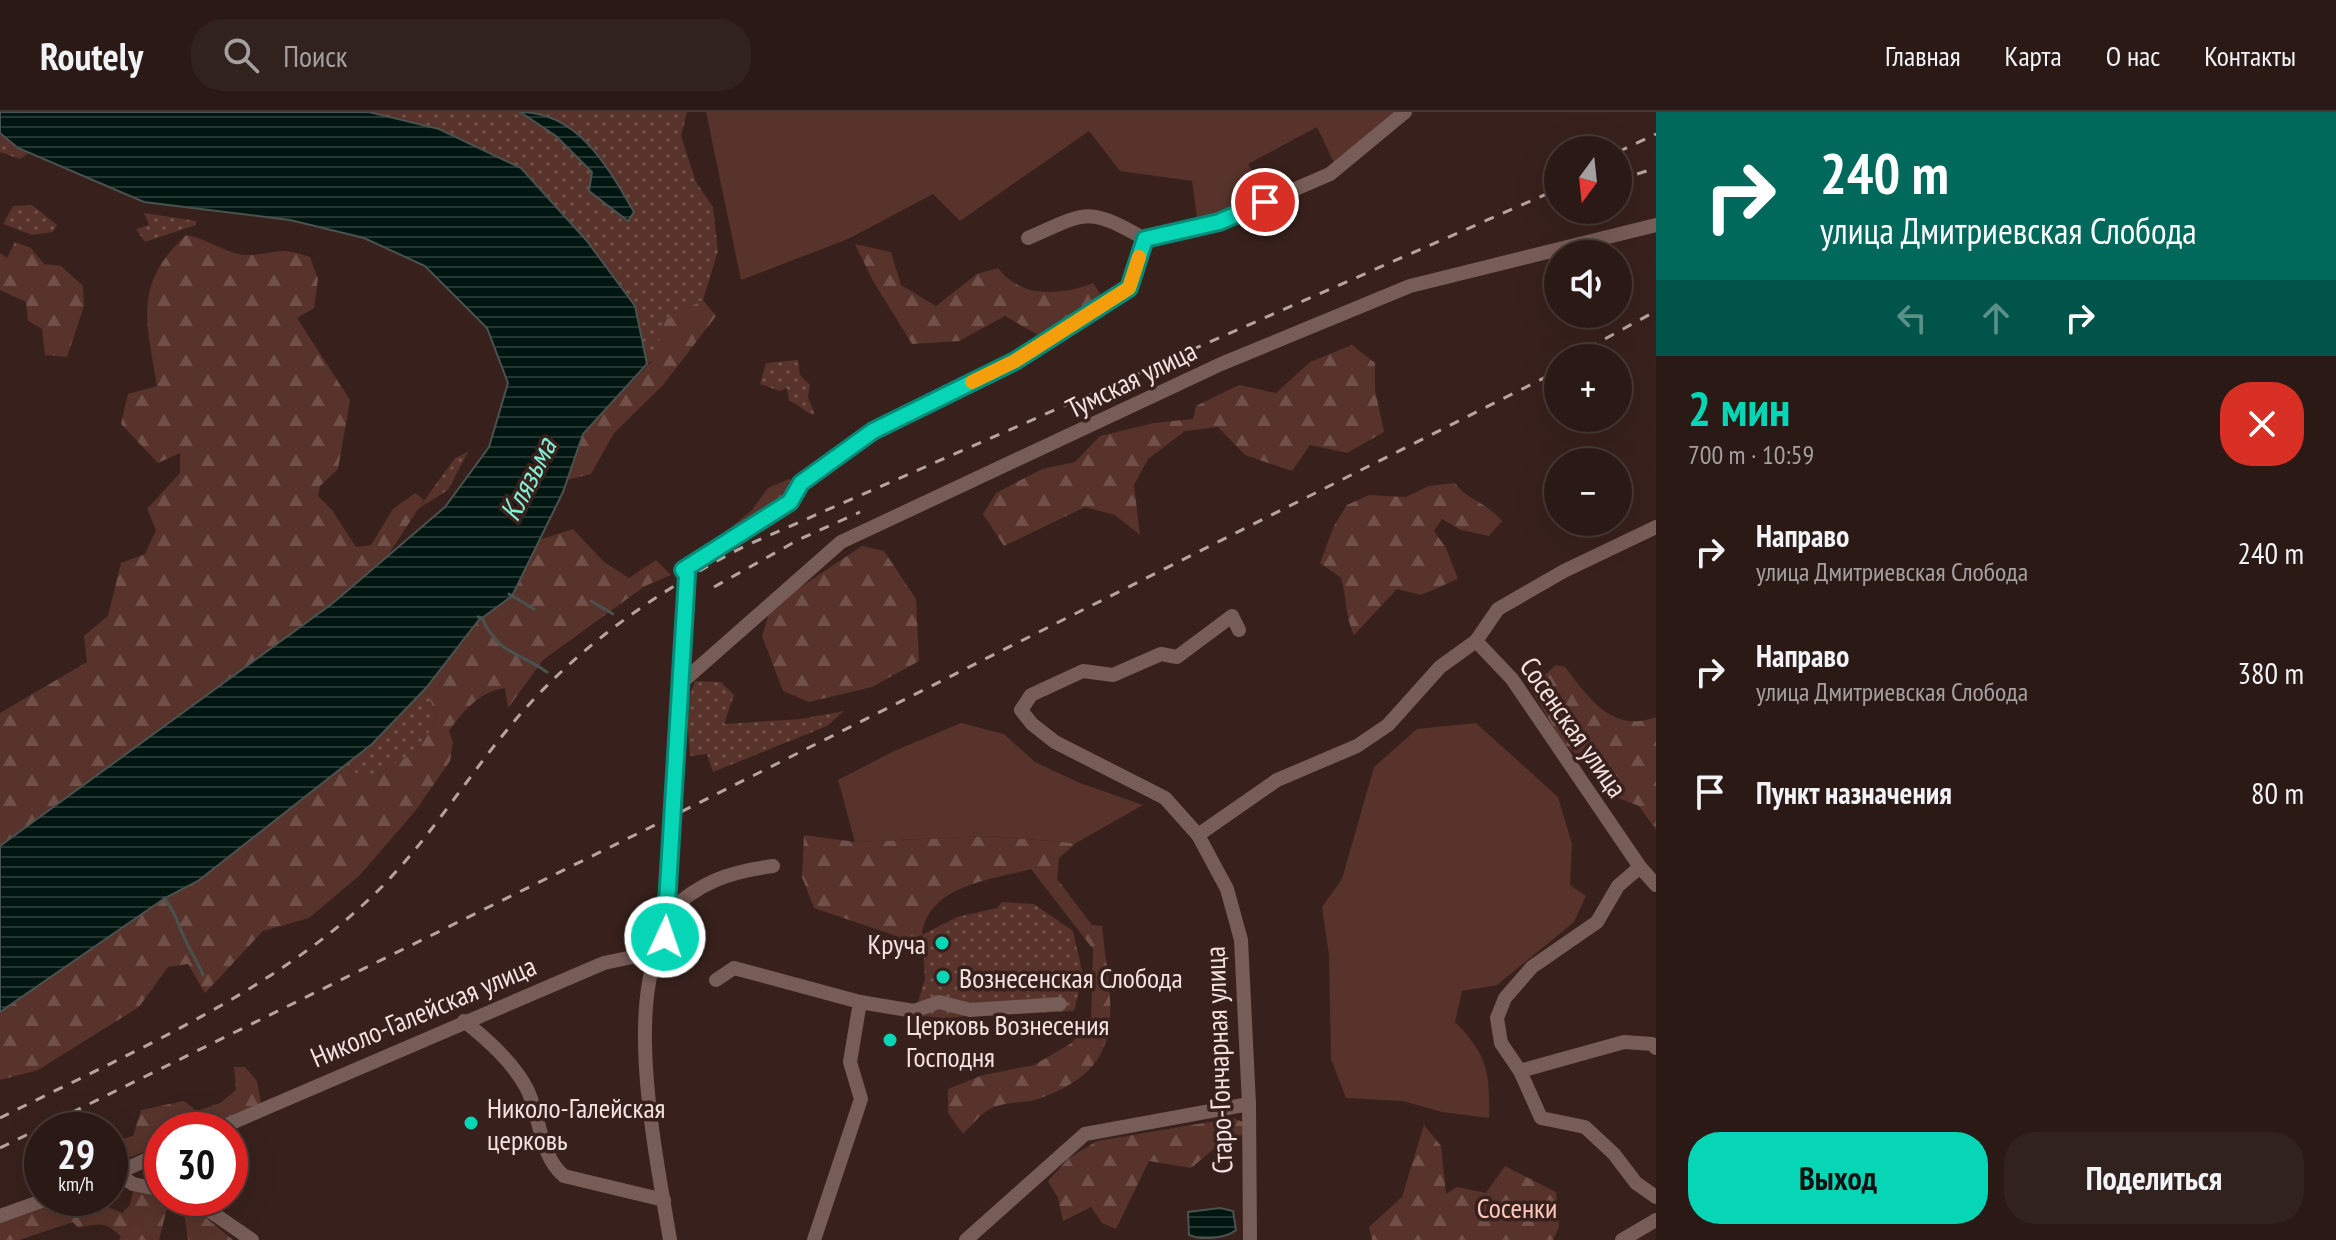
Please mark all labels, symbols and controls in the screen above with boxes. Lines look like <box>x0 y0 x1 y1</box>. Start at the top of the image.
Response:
search box <box>191 19 751 91</box>
text: Routely <box>40 31 143 80</box>
icon: search <box>219 33 263 77</box>
text: Поиск <box>283 36 347 75</box>
text: Главная <box>1885 37 1961 74</box>
text: Карта <box>2005 37 2062 74</box>
text: О нас <box>2106 37 2160 74</box>
text: Контакты <box>2204 37 2296 74</box>
north arrow <box>1544 136 1632 224</box>
map controls <box>1544 136 1632 536</box>
text: 240 m <box>1820 137 1949 209</box>
icon: right <box>1688 144 1792 248</box>
pin <box>1231 168 1299 236</box>
icon: arrive <box>1243 180 1287 224</box>
text: улица Дмитриевская Слобода <box>1820 207 2197 254</box>
button: sound <box>1544 240 1632 328</box>
icon: left <box>1890 296 1934 340</box>
icon: ahead <box>1974 296 2018 340</box>
icon: right <box>2058 296 2102 340</box>
street label: Тумская улица <box>1060 332 1202 426</box>
button: + <box>1544 344 1632 432</box>
text: 2 мин <box>1688 377 1790 439</box>
button: close <box>2220 382 2304 466</box>
water label: Клязьма <box>490 429 565 527</box>
text: 700 m · 10:59 <box>1688 438 1814 471</box>
button: − <box>1544 448 1632 536</box>
text: Направо <box>1756 516 1849 555</box>
icon: right <box>1688 530 1732 574</box>
text: 240 m <box>2238 533 2304 572</box>
text: улица Дмитриевская Слобода <box>1756 555 2028 588</box>
text: Направо <box>1756 636 1849 675</box>
street label: Сосенская улица <box>1512 649 1636 805</box>
icon: right <box>1688 650 1732 694</box>
text: 380 m <box>2238 653 2304 692</box>
text: улица Дмитриевская Слобода <box>1756 675 2028 708</box>
icon: arrive <box>1688 770 1732 814</box>
text: Пункт назначения <box>1756 773 1952 812</box>
text: 80 m <box>2251 773 2304 812</box>
position arrow <box>623 895 707 979</box>
place label: Круча <box>867 925 926 962</box>
marker: Круча <box>933 934 951 952</box>
street label: Старо-Гончарная улица <box>1196 946 1240 1174</box>
street label: Николо-Галейская улица <box>305 947 541 1075</box>
place label: Вознесенская Слобода <box>959 959 1183 996</box>
marker: Вознесенская Слобода <box>934 968 952 986</box>
place label: Церковь Вознесения Господня <box>906 1006 1109 1075</box>
marker: Церковь Вознесения Господня <box>881 1031 899 1049</box>
place label: Николо-Галейская церковь <box>487 1089 665 1158</box>
speed limit sign: 30 <box>144 1112 248 1216</box>
marker: Николо-Галейская церковь <box>462 1114 480 1132</box>
text: 29 <box>57 1128 95 1180</box>
button: Выход <box>1688 1132 1988 1224</box>
button: Поделиться <box>2004 1132 2304 1224</box>
text: km/h <box>58 1171 94 1197</box>
park label: Сосенки <box>1477 1189 1557 1226</box>

